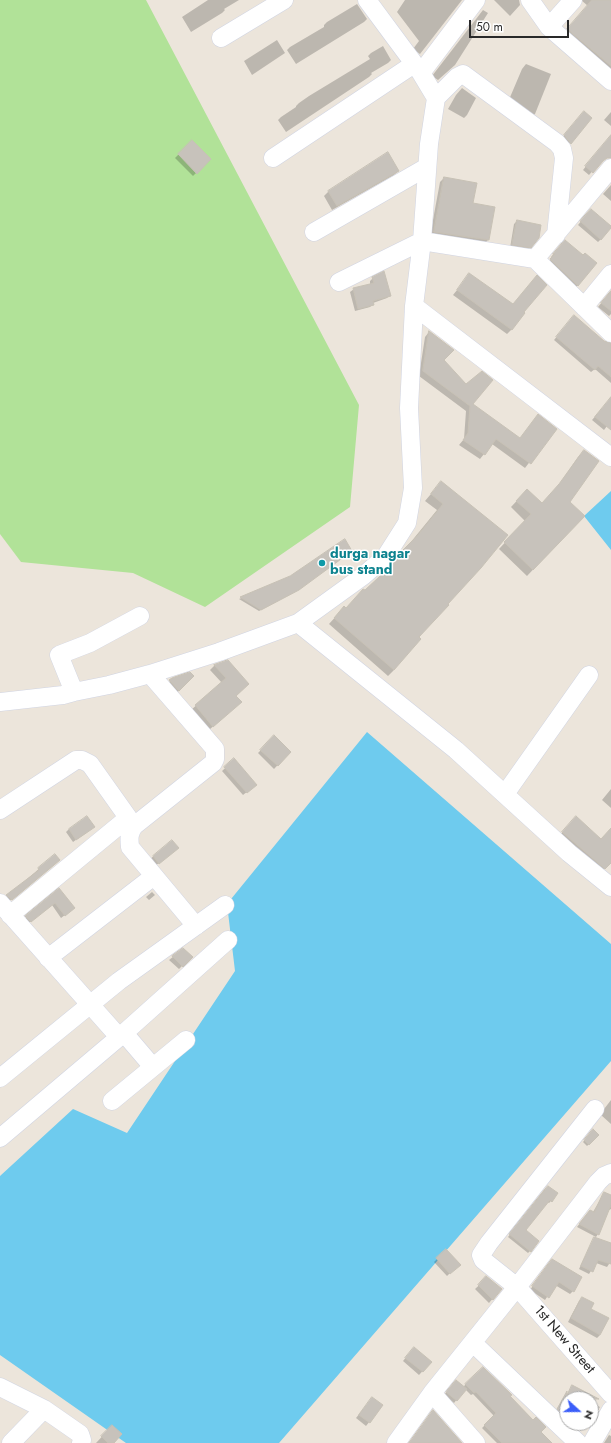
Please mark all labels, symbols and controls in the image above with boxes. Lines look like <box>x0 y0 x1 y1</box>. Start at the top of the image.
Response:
scale bar <box>471 12 571 38</box>
text: 50 m <box>476 18 503 36</box>
place label: durga nagar bus stand <box>330 547 410 580</box>
marker: durga nagar bus stand <box>317 558 327 568</box>
street label: 1st New Street <box>530 1303 598 1377</box>
north arrow <box>559 1391 599 1431</box>
text: N <box>580 1408 598 1422</box>

